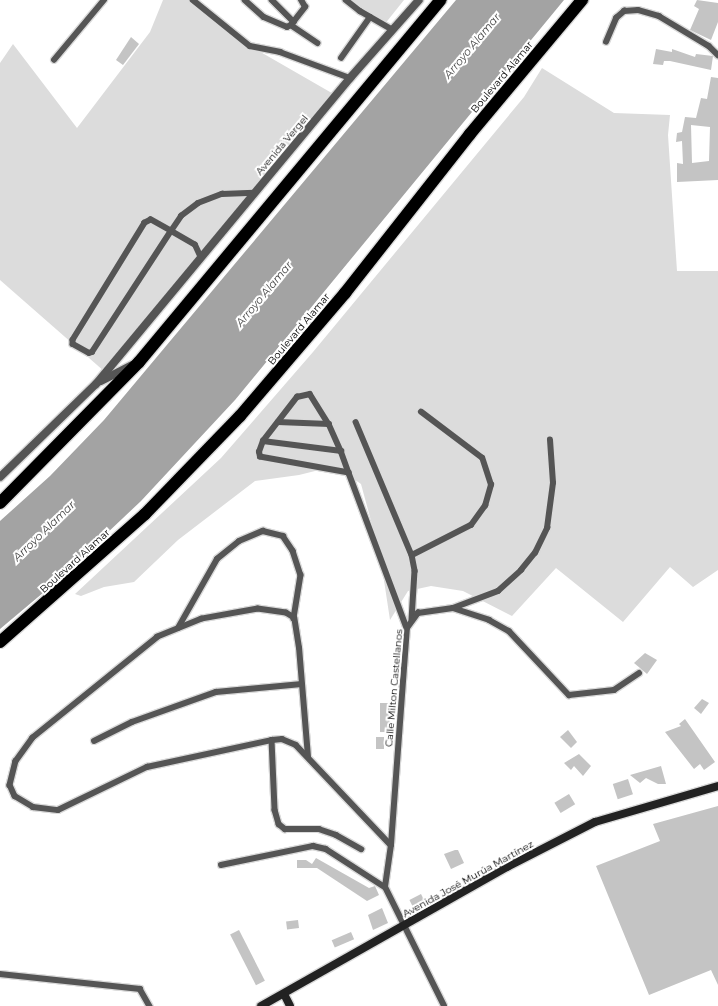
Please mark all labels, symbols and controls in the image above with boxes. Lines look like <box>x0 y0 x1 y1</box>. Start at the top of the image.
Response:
water label: Arroyo Alamar <box>441 11 503 81</box>
street label: Boulevard Alamar <box>469 39 535 115</box>
street label: Avenida Vergel <box>253 112 311 178</box>
water label: Arroyo Alamar <box>233 259 295 329</box>
street label: Boulevard Alamar <box>266 291 332 367</box>
water label: Arroyo Alamar <box>10 498 78 564</box>
street label: Boulevard Alamar <box>38 526 112 596</box>
street label: Calle Milton Castellanos <box>383 629 405 747</box>
street label: Avenida José Murúa Martínez <box>401 838 535 920</box>

